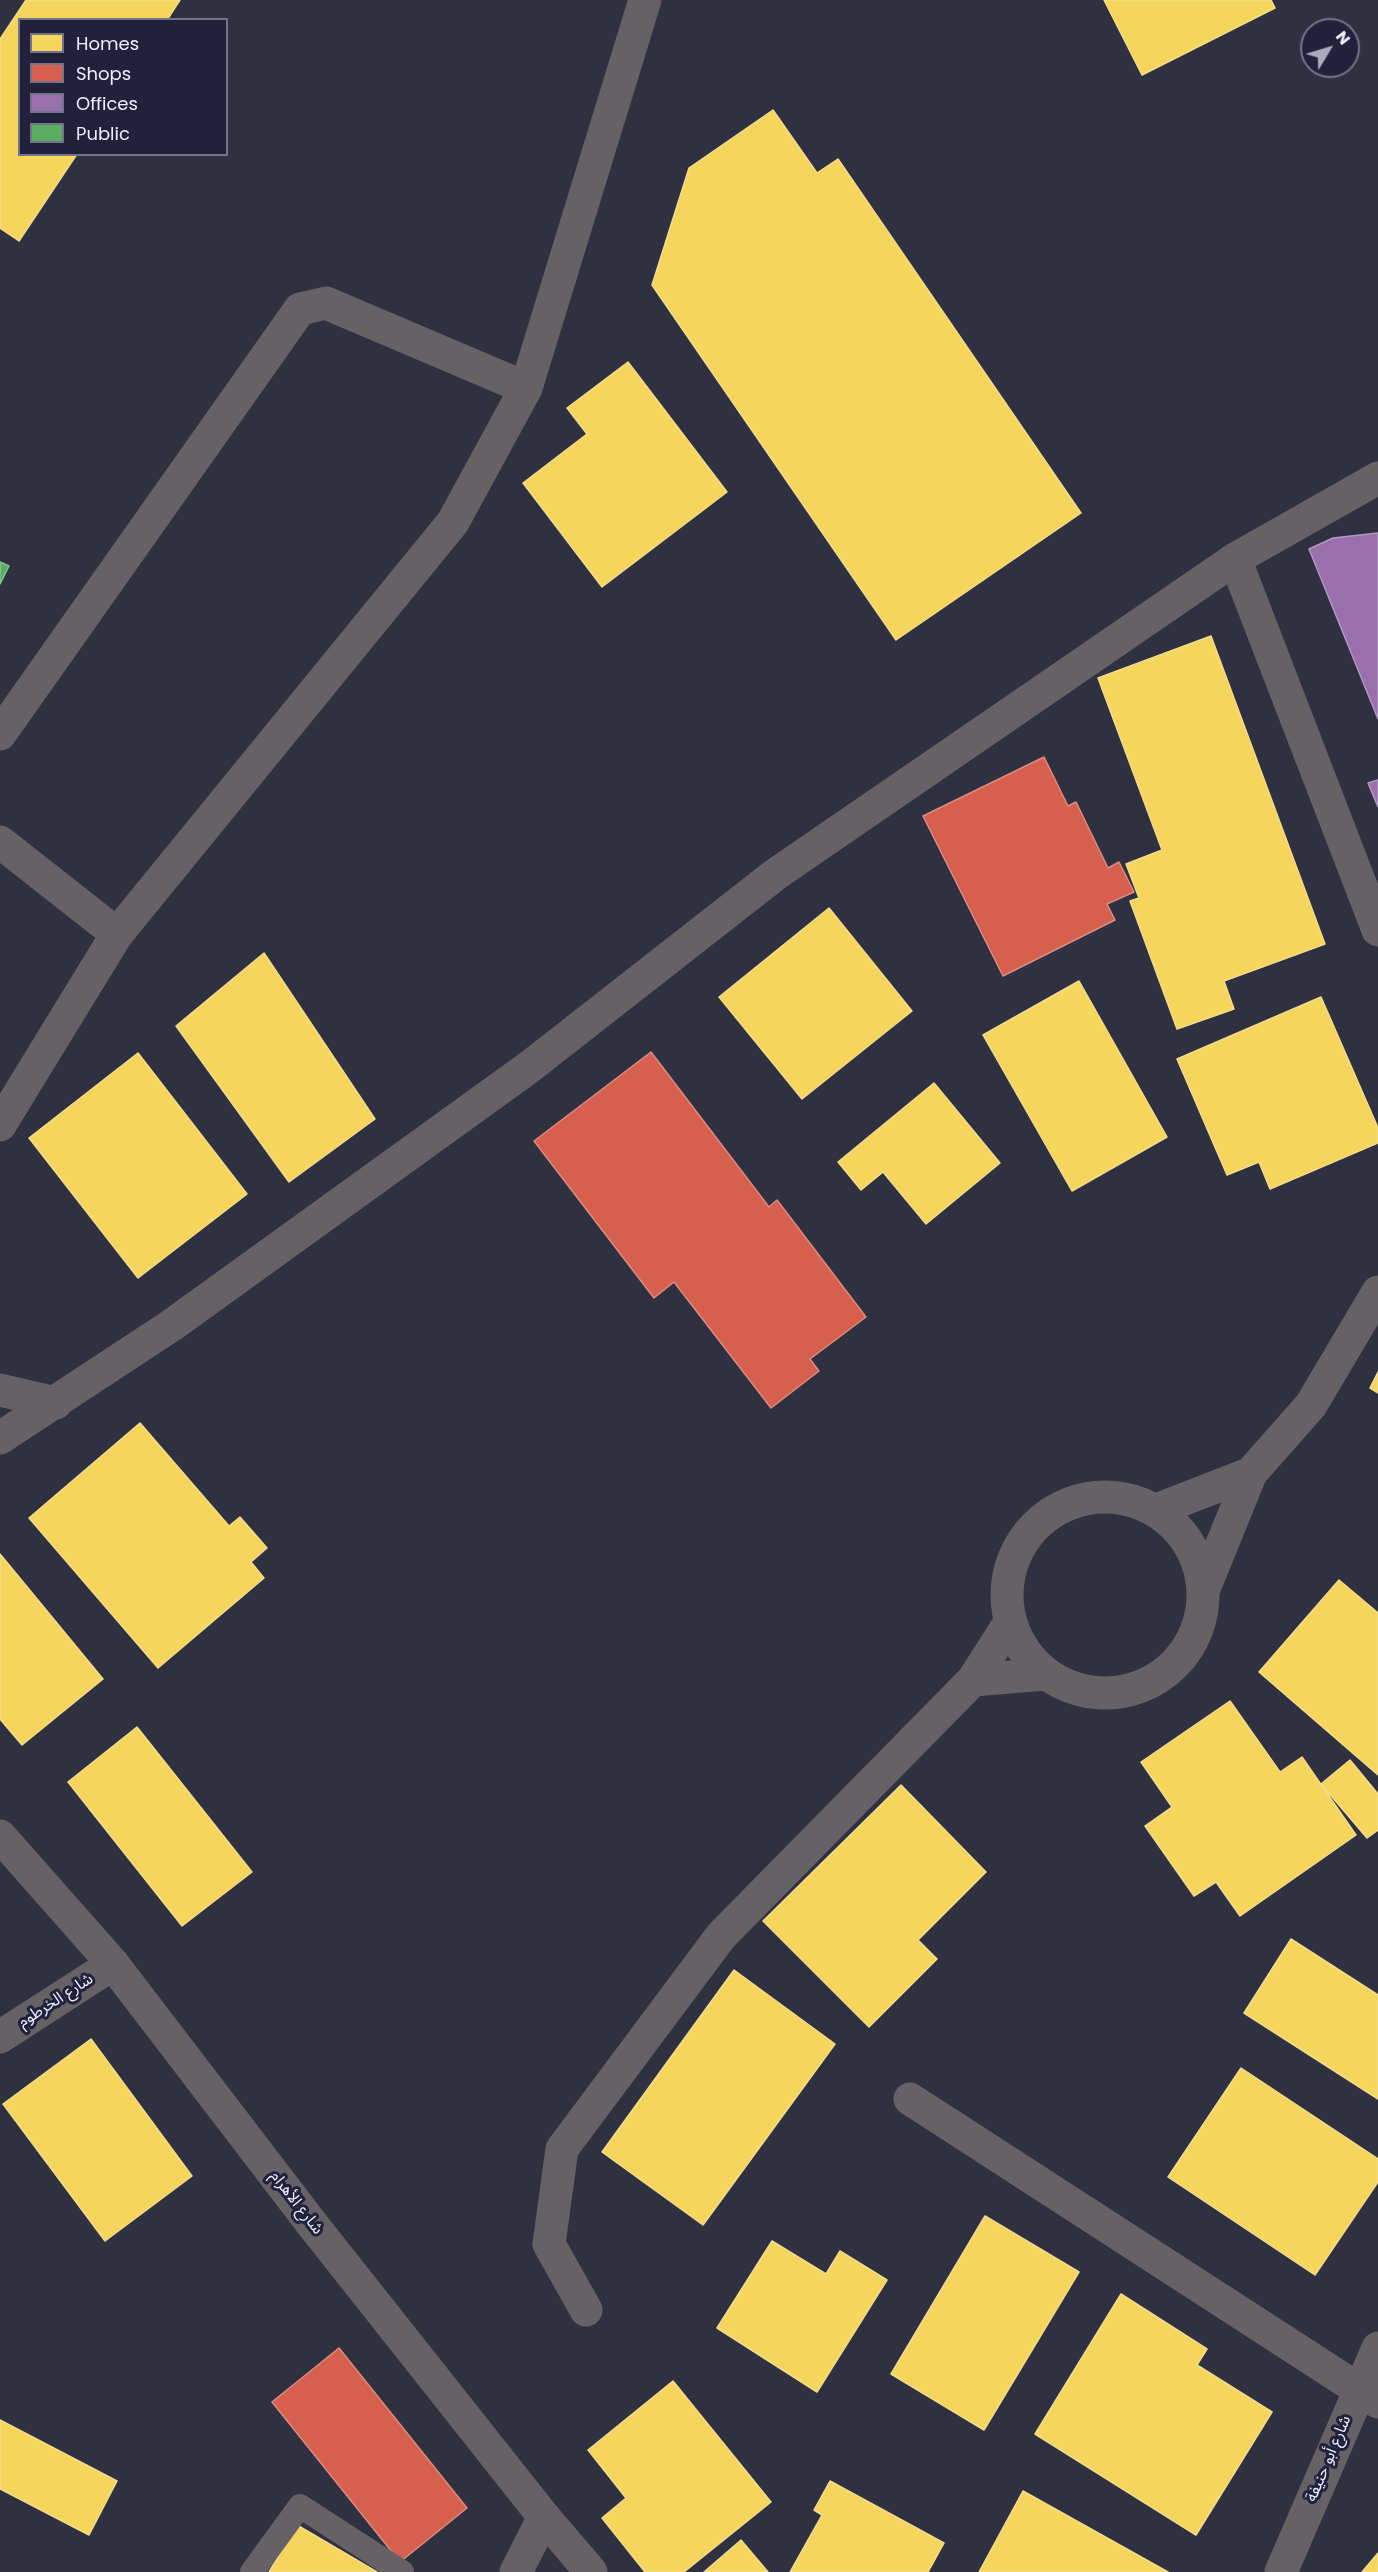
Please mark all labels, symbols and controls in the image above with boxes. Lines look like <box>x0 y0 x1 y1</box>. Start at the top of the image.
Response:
legend <box>18 18 228 156</box>
north arrow <box>1300 18 1360 78</box>
text: N <box>1330 26 1356 50</box>
text: Homes <box>76 31 139 56</box>
text: Shops <box>76 61 131 86</box>
text: Offices <box>76 91 138 116</box>
text: Public <box>76 121 130 146</box>
street label: شارع الخرطوم <box>15 1970 97 2032</box>
street label: شارع الأهرام <box>265 2167 327 2239</box>
street label: شارع أبو حنيفة <box>1302 2413 1356 2505</box>

